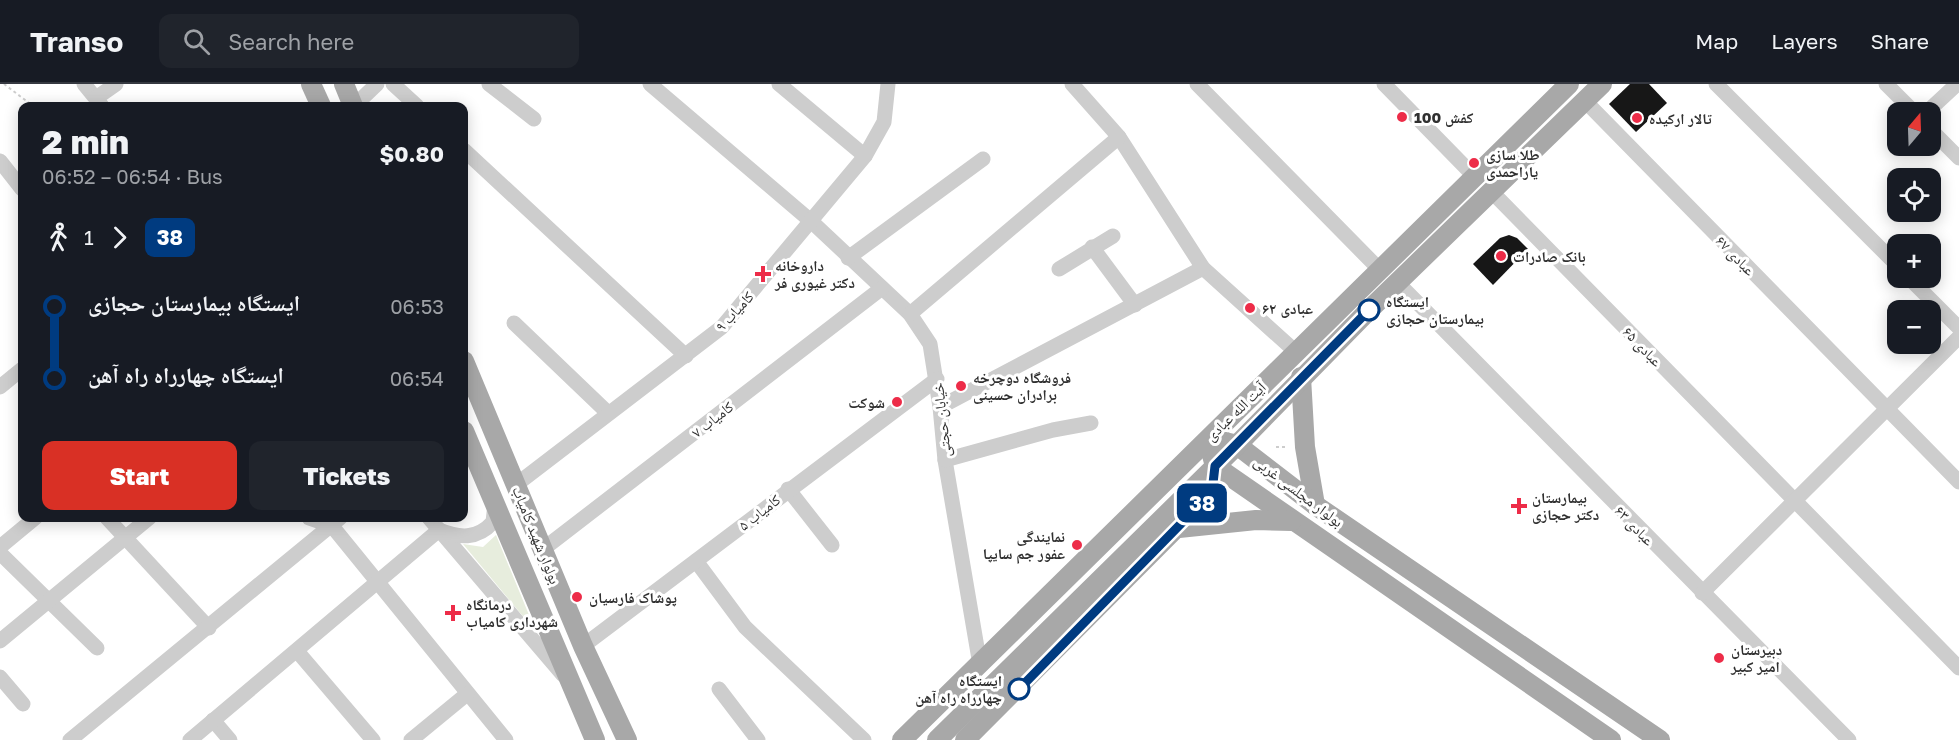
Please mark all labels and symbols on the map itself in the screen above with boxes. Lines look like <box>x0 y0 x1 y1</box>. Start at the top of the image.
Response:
north arrow <box>1887 102 1941 156</box>
place label: کفش 100 <box>1414 108 1474 127</box>
place label: تالار ارکیده <box>1649 109 1712 127</box>
marker: کفش 100 <box>1395 110 1409 124</box>
marker: تالار ارکیده <box>1630 111 1644 125</box>
place label: طلا سازی یاراحمدی <box>1486 145 1540 181</box>
marker: طلا سازی یاراحمدی <box>1467 156 1481 170</box>
street label: عبادی ۶۷ <box>1711 231 1760 280</box>
place label: بانک صادرات <box>1513 247 1586 266</box>
marker: بانک صادرات <box>1494 249 1508 263</box>
place label: داروخانه دکتر غیوری فر <box>774 256 855 292</box>
marker: داروخانه دکتر غیوری فر <box>756 267 770 281</box>
street label: کامیاب ۹ <box>711 287 757 335</box>
place label: ایستگاه بیمارستان حجازی <box>1386 292 1484 328</box>
place label: عبادی ۶۲ <box>1262 299 1313 318</box>
marker: ایستگاه بیمارستان حجازی <box>1358 299 1380 321</box>
marker: عبادی ۶۲ <box>1243 301 1257 315</box>
street label: عبادی ۶۵ <box>1618 322 1667 371</box>
place label: فروشگاه دوچرخه برادران حسینی <box>973 368 1071 404</box>
street label: آیت الله عبادی <box>1201 377 1271 446</box>
marker: فروشگاه دوچرخه برادران حسینی <box>954 379 968 393</box>
street label: خیابان حجتی <box>928 381 956 458</box>
place label: شوكت <box>848 393 885 411</box>
marker: شوكت <box>890 395 904 409</box>
street label: کامیاب ۷ <box>687 397 737 441</box>
street label: بولوار مجلسی غربی <box>1250 452 1347 532</box>
street label: بولوار شهید کامیاب <box>508 483 565 587</box>
line badge: 38 <box>1175 484 1229 522</box>
place label: بیمارستان دکتر حجازی <box>1532 488 1599 524</box>
street label: کامیاب ۵ <box>734 490 784 534</box>
marker: بیمارستان دکتر حجازی <box>1510 497 1528 515</box>
street label: عبادی ۶۳ <box>1610 501 1659 550</box>
place label: نمایندگی عفور جم سایپا <box>983 527 1065 564</box>
marker: نمایندگی عفور جم سایپا <box>1070 538 1084 552</box>
place label: پوشاک فارسیان <box>589 588 677 607</box>
marker: پوشاک فارسیان <box>570 590 584 604</box>
place label: درمانگاه شهرداری کامیاب <box>466 595 558 631</box>
marker: درمانگاه شهرداری کامیاب <box>444 604 462 622</box>
place label: دبیرستان امیر کبیر <box>1730 640 1782 676</box>
marker: دبیرستان امیر کبیر <box>1712 651 1726 665</box>
place label: ایستگاه چهارراه راه آهن <box>915 671 1002 707</box>
marker: ایستگاه چهارراه راه آهن <box>1008 678 1030 700</box>

